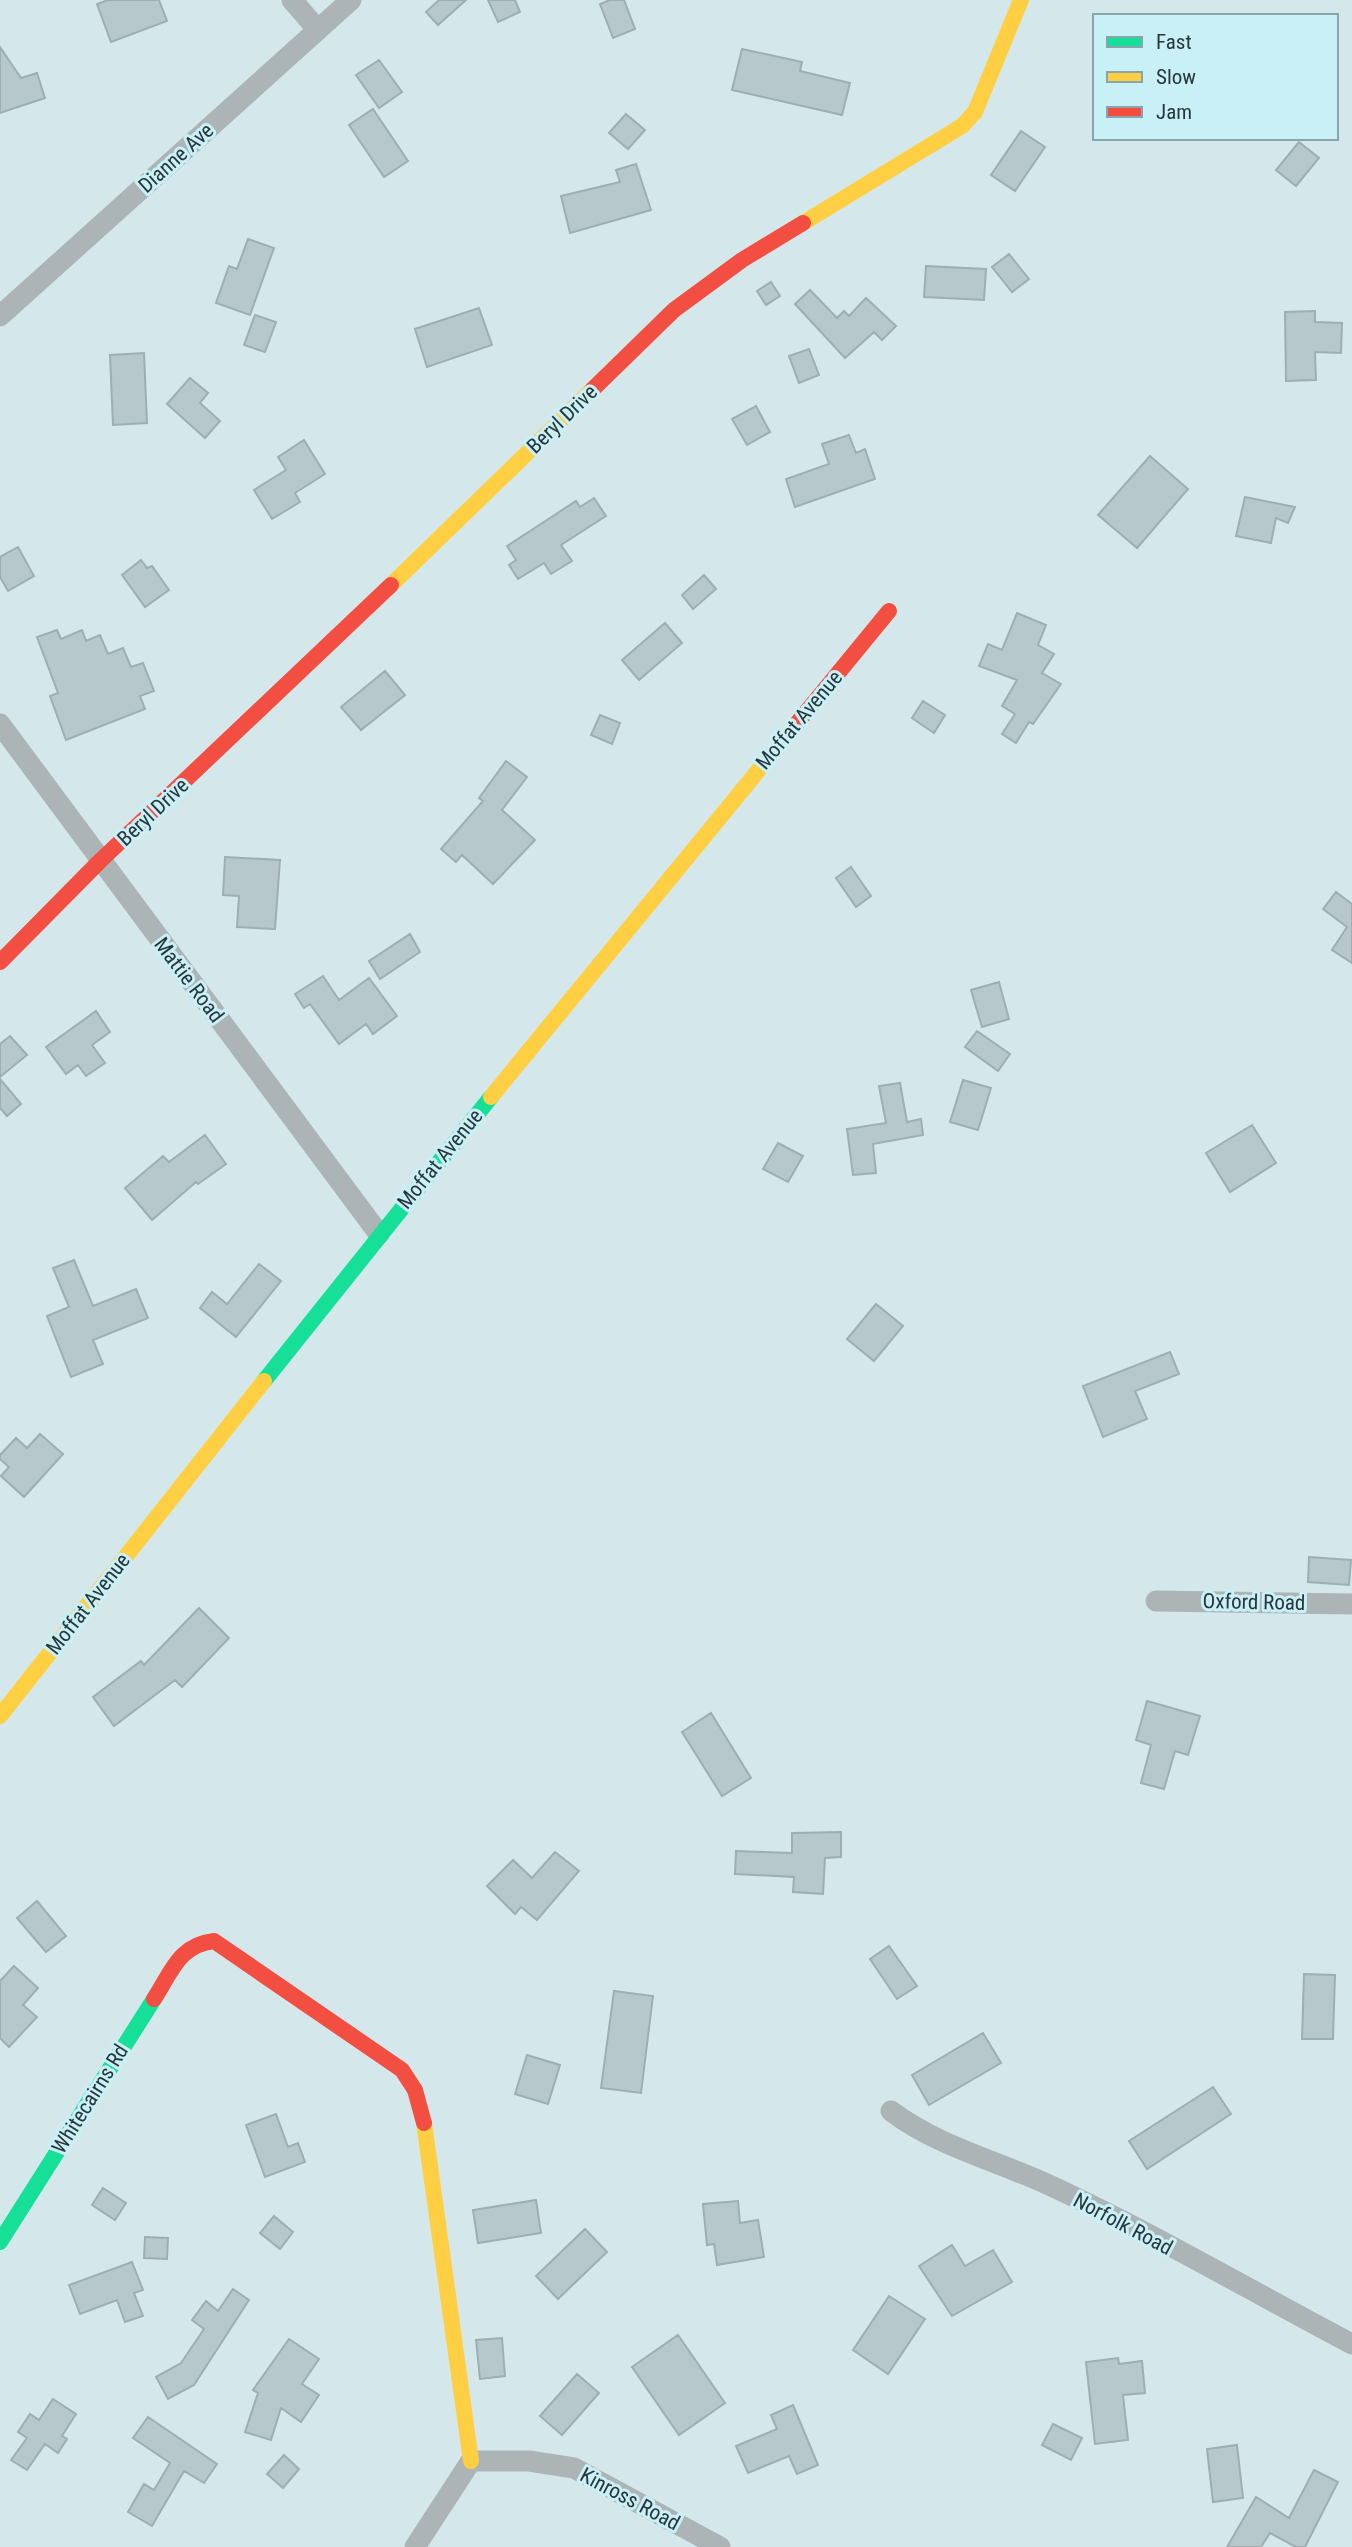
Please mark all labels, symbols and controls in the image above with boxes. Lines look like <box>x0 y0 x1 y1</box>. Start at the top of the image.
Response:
legend <box>1093 14 1338 140</box>
text: Fast <box>1156 30 1192 54</box>
text: Slow <box>1156 65 1196 89</box>
text: Jam <box>1156 100 1192 124</box>
street label: Dianne Ave <box>134 118 218 198</box>
street label: Beryl Drive <box>522 380 602 458</box>
street label: Moffat Avenue <box>751 666 847 774</box>
street label: Beryl Drive <box>113 773 194 851</box>
street label: Mattie Road <box>149 933 229 1027</box>
street label: Moffat Avenue <box>393 1104 488 1214</box>
street label: Moffat Avenue <box>41 1549 135 1659</box>
street label: Oxford Road <box>1202 1589 1306 1615</box>
street label: Whitecairns Rd <box>47 2040 133 2158</box>
street label: Norfolk Road <box>1069 2188 1177 2260</box>
street label: Kinross Road <box>576 2463 684 2535</box>

